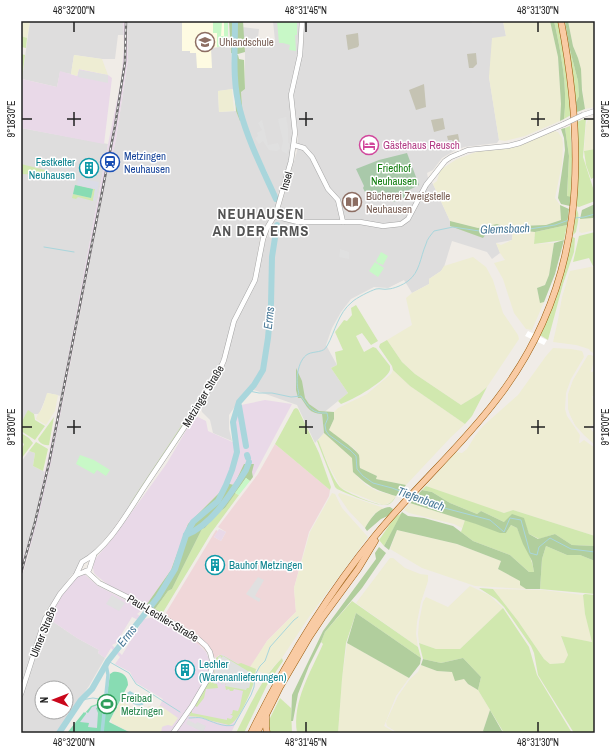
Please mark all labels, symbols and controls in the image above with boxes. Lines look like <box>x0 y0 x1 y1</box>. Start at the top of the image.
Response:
text: 48°32'00"N <box>53 4 95 17</box>
text: 48°31'45"N <box>285 4 327 17</box>
text: 48°31'30"N <box>517 4 559 17</box>
school or university icon: Uhlandschule <box>194 31 216 53</box>
place label: Uhlandschule <box>219 35 274 49</box>
text: 9°18'30"E <box>5 101 18 137</box>
text: 9°18'30"E <box>599 101 612 137</box>
hotel icon: Gästehaus Reusch <box>358 134 380 156</box>
place label: Gästehaus Reusch <box>383 138 460 152</box>
place label: Metzingen Neuhausen <box>124 149 170 176</box>
station icon: Metzingen Neuhausen <box>99 151 121 173</box>
place label: Festkelter Neuhausen <box>29 155 75 182</box>
building icon: Festkelter Neuhausen <box>78 157 100 179</box>
park label: Friedhof Neuhausen <box>371 161 417 188</box>
street label: Insel <box>277 170 295 192</box>
place label: Bücherei Zweigstelle Neuhausen <box>366 189 450 216</box>
library icon: Bücherei Zweigstelle Neuhausen <box>341 191 363 213</box>
district label: NEUHAUSEN AN DER ERMS <box>212 203 310 241</box>
water label: Glemsbach <box>480 220 530 238</box>
water label: Erms <box>260 306 278 330</box>
street label: Metzinger Straße <box>179 363 227 429</box>
text: 9°18'00"E <box>5 409 18 445</box>
text: 9°18'00"E <box>599 409 612 445</box>
water label: Tiefenbach <box>395 483 447 515</box>
building icon: Bauhof Metzingen <box>204 554 226 576</box>
place label: Bauhof Metzingen <box>229 558 302 572</box>
street label: Paul-Lechler-Straße <box>125 591 201 645</box>
street label: Ulmer Straße <box>26 605 60 659</box>
water label: Erms <box>114 622 140 650</box>
place label: Lechler (Warenanlieferungen) <box>199 657 286 684</box>
building icon: Lechler (Warenanlieferungen) <box>174 659 196 681</box>
north arrow <box>34 680 74 720</box>
place label: Freibad Metzingen <box>121 691 163 718</box>
sports icon: Freibad Metzingen <box>96 693 118 715</box>
text: N <box>37 697 51 703</box>
text: 48°32'00"N <box>53 736 95 749</box>
text: 48°31'45"N <box>285 736 327 749</box>
text: 48°31'30"N <box>517 736 559 749</box>

